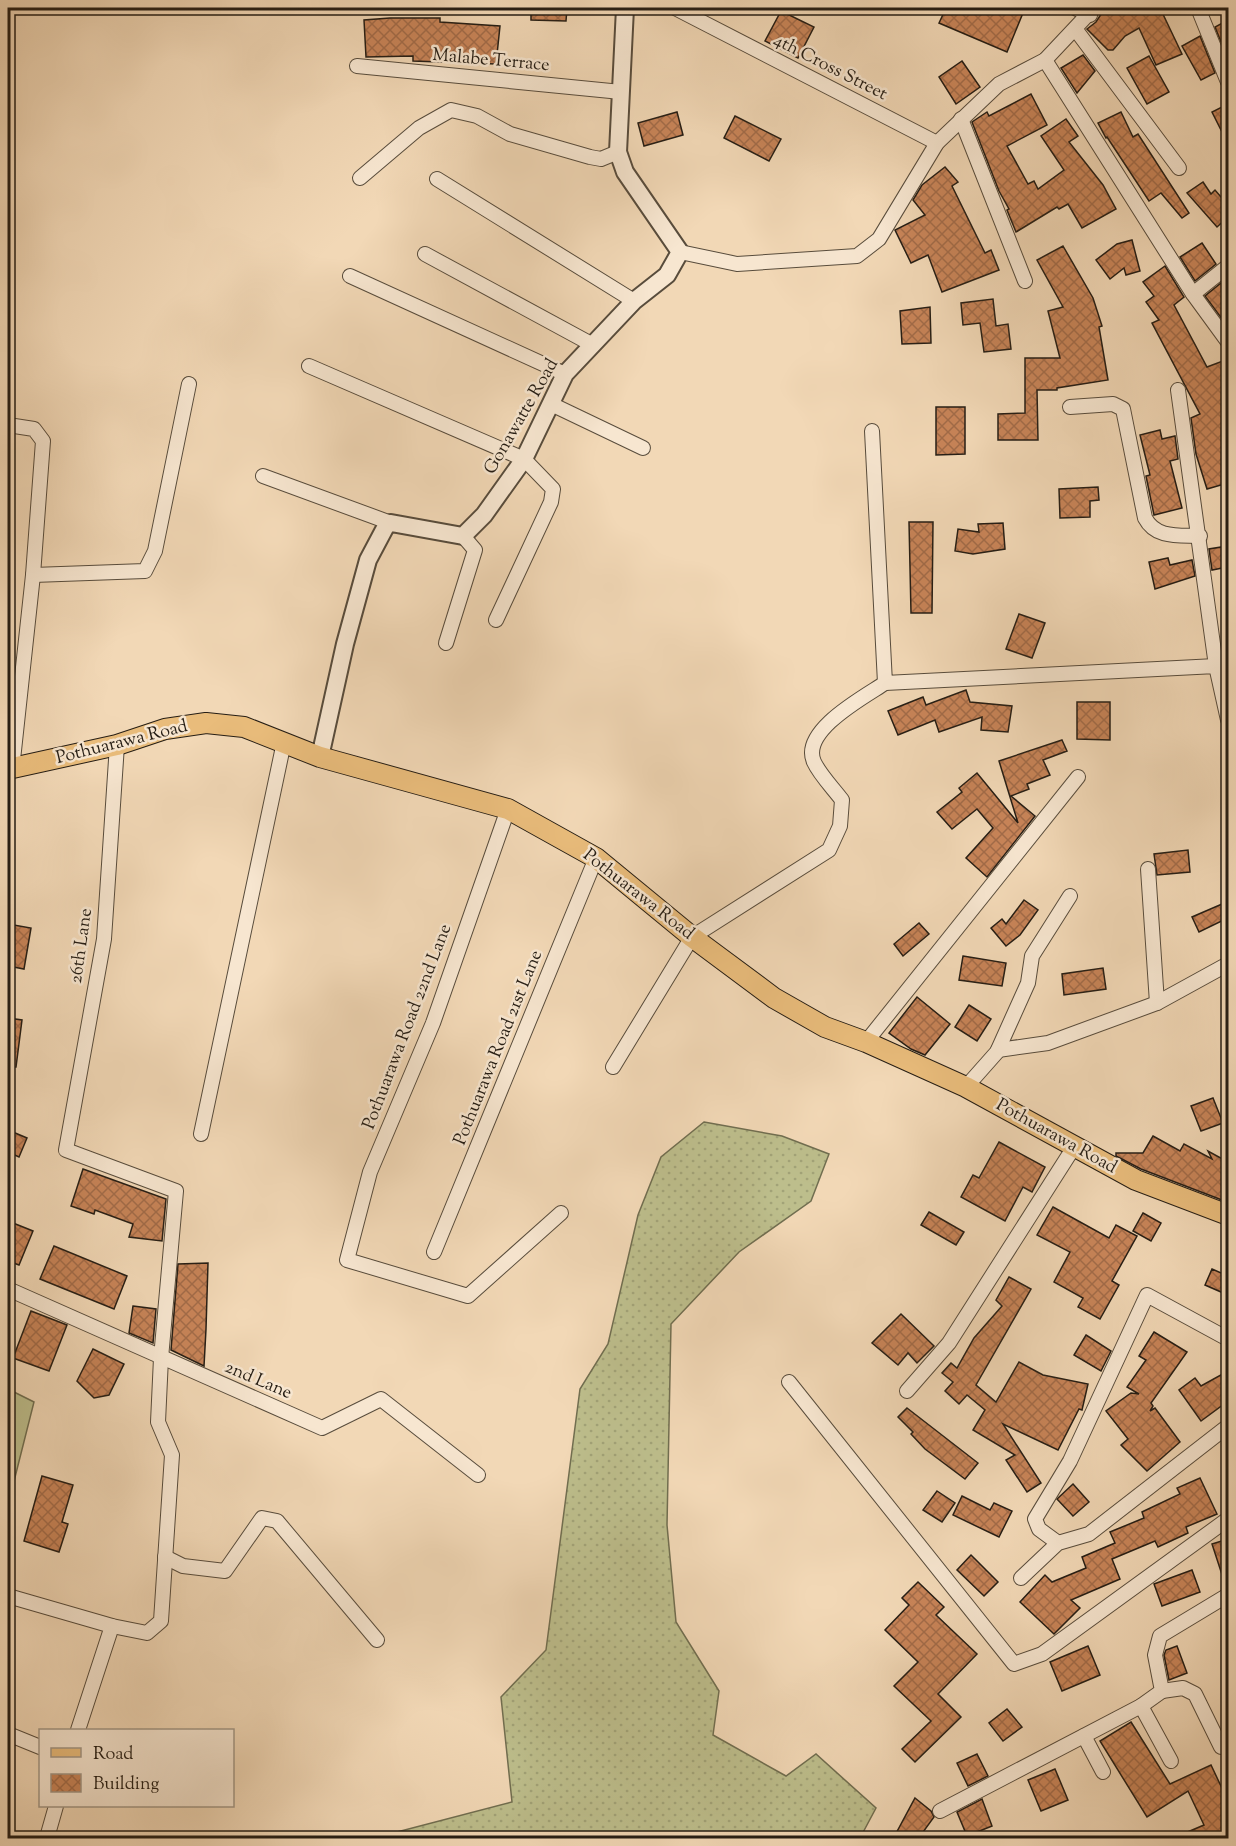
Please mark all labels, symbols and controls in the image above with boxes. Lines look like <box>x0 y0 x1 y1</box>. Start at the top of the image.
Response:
street label: 4th Cross Street <box>769 28 891 108</box>
street label: Malabe Terrace <box>431 43 551 79</box>
street label: Gonawatte Road <box>478 354 566 480</box>
street label: Pothuarawa Road <box>53 714 191 772</box>
street label: Pothuarawa Road <box>577 843 699 947</box>
street label: 26th Lane <box>64 907 100 985</box>
street label: Pothuarawa Road 22nd Lane <box>357 921 459 1133</box>
street label: Pothuarawa Road 21st Lane <box>448 947 550 1149</box>
street label: Pothuarawa Road <box>991 1093 1121 1181</box>
street label: 2nd Lane <box>220 1355 296 1407</box>
legend <box>39 1729 234 1807</box>
text: Road <box>93 1742 133 1768</box>
text: Building <box>93 1772 159 1798</box>

